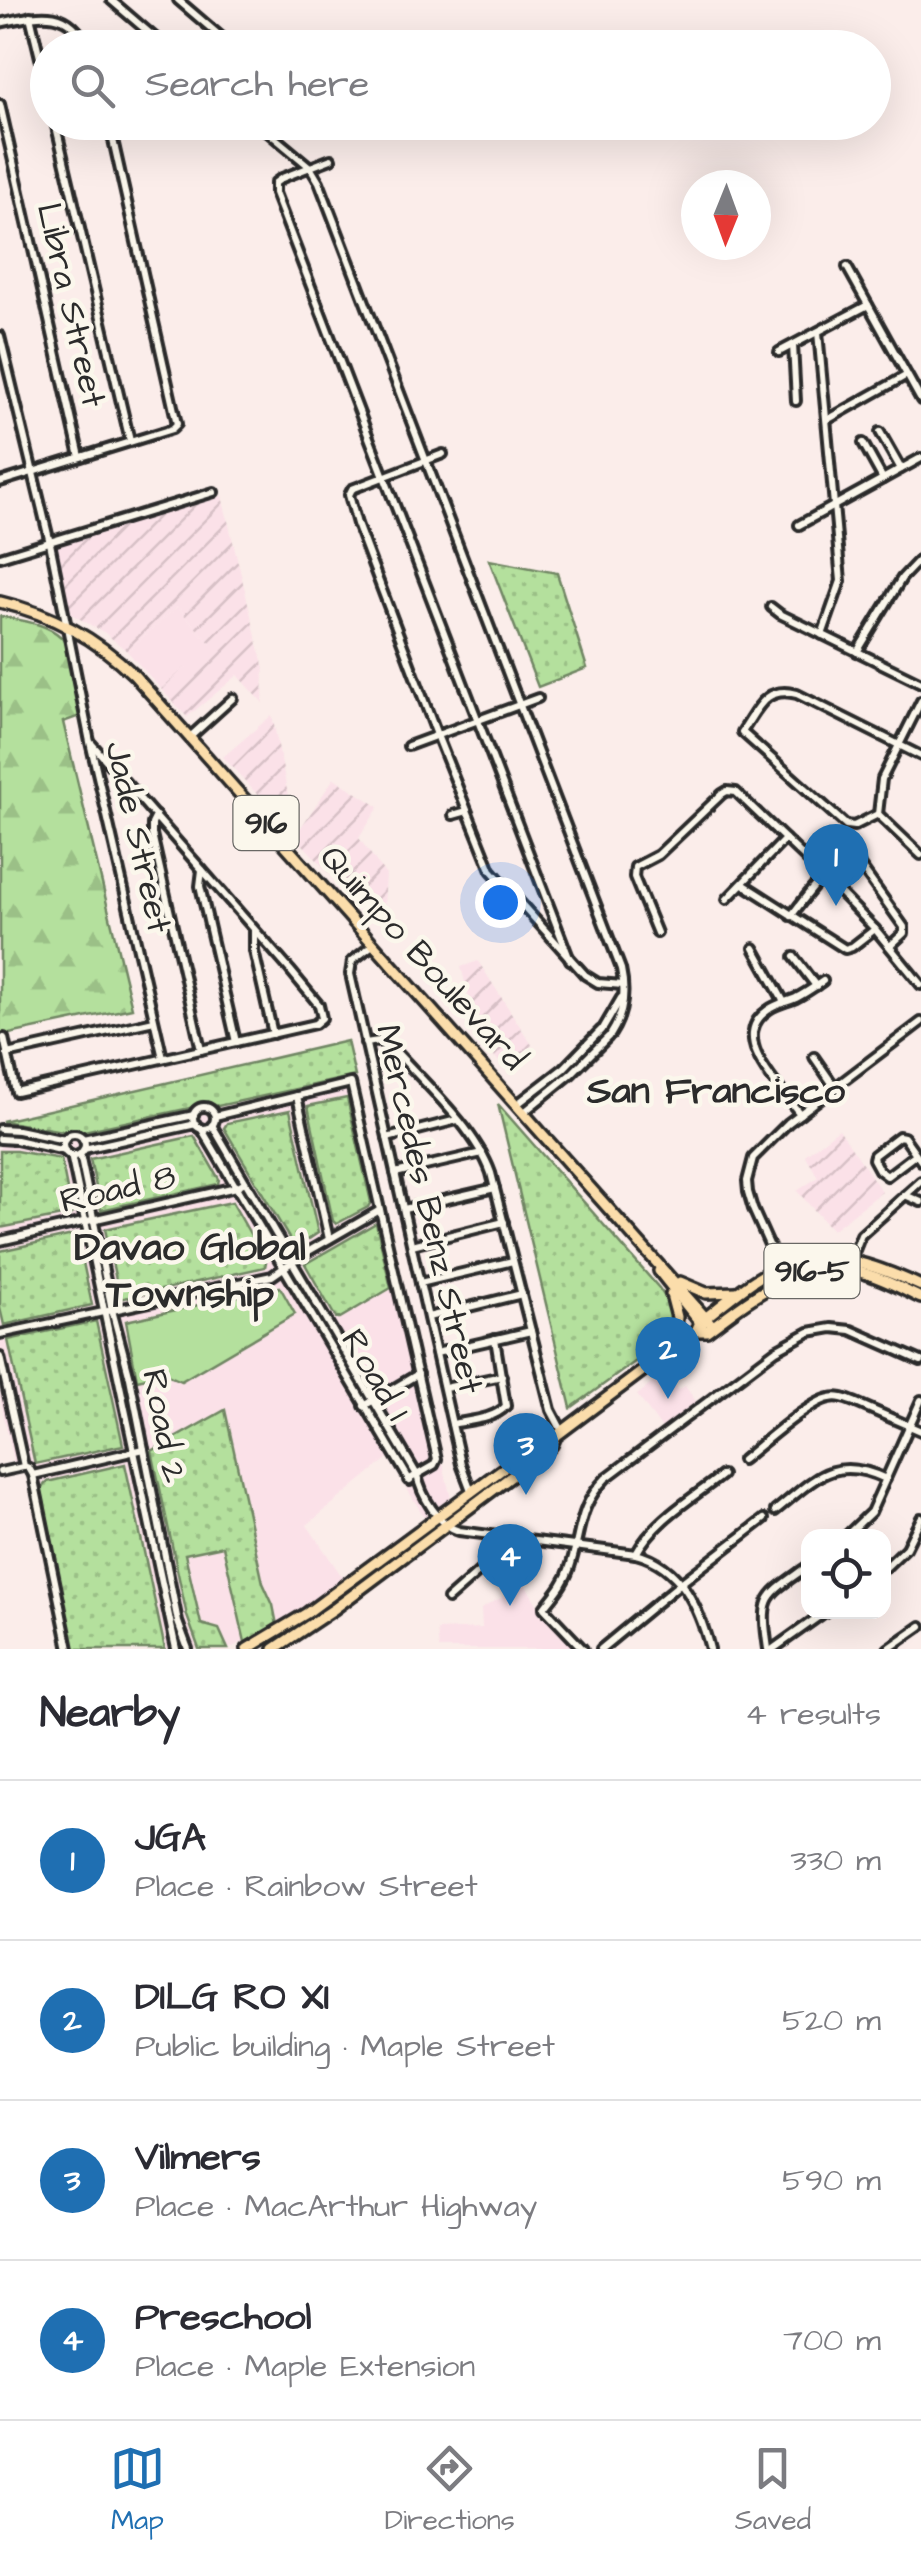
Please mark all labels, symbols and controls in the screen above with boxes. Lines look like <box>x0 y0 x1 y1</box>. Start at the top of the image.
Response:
search box <box>30 30 891 140</box>
icon: search <box>65 58 120 113</box>
text: Search here <box>145 59 369 111</box>
north arrow <box>681 170 771 260</box>
street label: Libra Street <box>24 198 118 412</box>
street label: Jade Street <box>92 736 184 938</box>
road number: 916 <box>234 796 298 850</box>
pin: 1 <box>804 824 868 906</box>
street label: Quimpo Boulevard <box>308 834 538 1082</box>
your location <box>475 877 526 928</box>
street label: Mercedes Benz Street <box>363 1020 495 1398</box>
district label: San Francisco <box>586 1066 846 1118</box>
street label: Road 8 <box>55 1152 181 1226</box>
district label: Davao Global Township <box>74 1221 306 1322</box>
road number: 916-5 <box>764 1244 860 1298</box>
pin: 2 <box>636 1316 700 1399</box>
street label: Road 1 <box>329 1320 421 1430</box>
street label: Road 2 <box>129 1365 199 1487</box>
pin: 3 <box>494 1412 558 1495</box>
pin: 4 <box>478 1524 542 1606</box>
map controls <box>801 1529 891 1619</box>
button: locate <box>801 1529 891 1619</box>
text: Nearby <box>40 1685 180 1743</box>
text: 4 results <box>745 1692 881 1737</box>
text: JGA <box>135 1812 206 1864</box>
text: 1 <box>70 1838 75 1883</box>
text: 330 m <box>791 1838 881 1883</box>
text: Place · Rainbow Street <box>135 1864 478 1909</box>
text: DILG RO XI <box>135 1972 330 2024</box>
text: 2 <box>63 1998 82 2043</box>
text: 520 m <box>782 1998 881 2043</box>
text: Public building · Maple Street <box>135 2024 555 2069</box>
text: Vilmers <box>135 2132 261 2184</box>
text: 3 <box>64 2158 81 2203</box>
text: 590 m <box>782 2158 881 2203</box>
text: Place · MacArthur Highway <box>135 2184 537 2229</box>
text: Preschool <box>135 2292 311 2344</box>
text: 4 <box>62 2318 83 2363</box>
text: 700 m <box>783 2318 881 2363</box>
text: Place · Maple Extension <box>135 2344 475 2389</box>
tab: Map <box>110 2441 165 2540</box>
tab: Directions <box>385 2441 515 2540</box>
tab: Saved <box>735 2441 811 2540</box>

